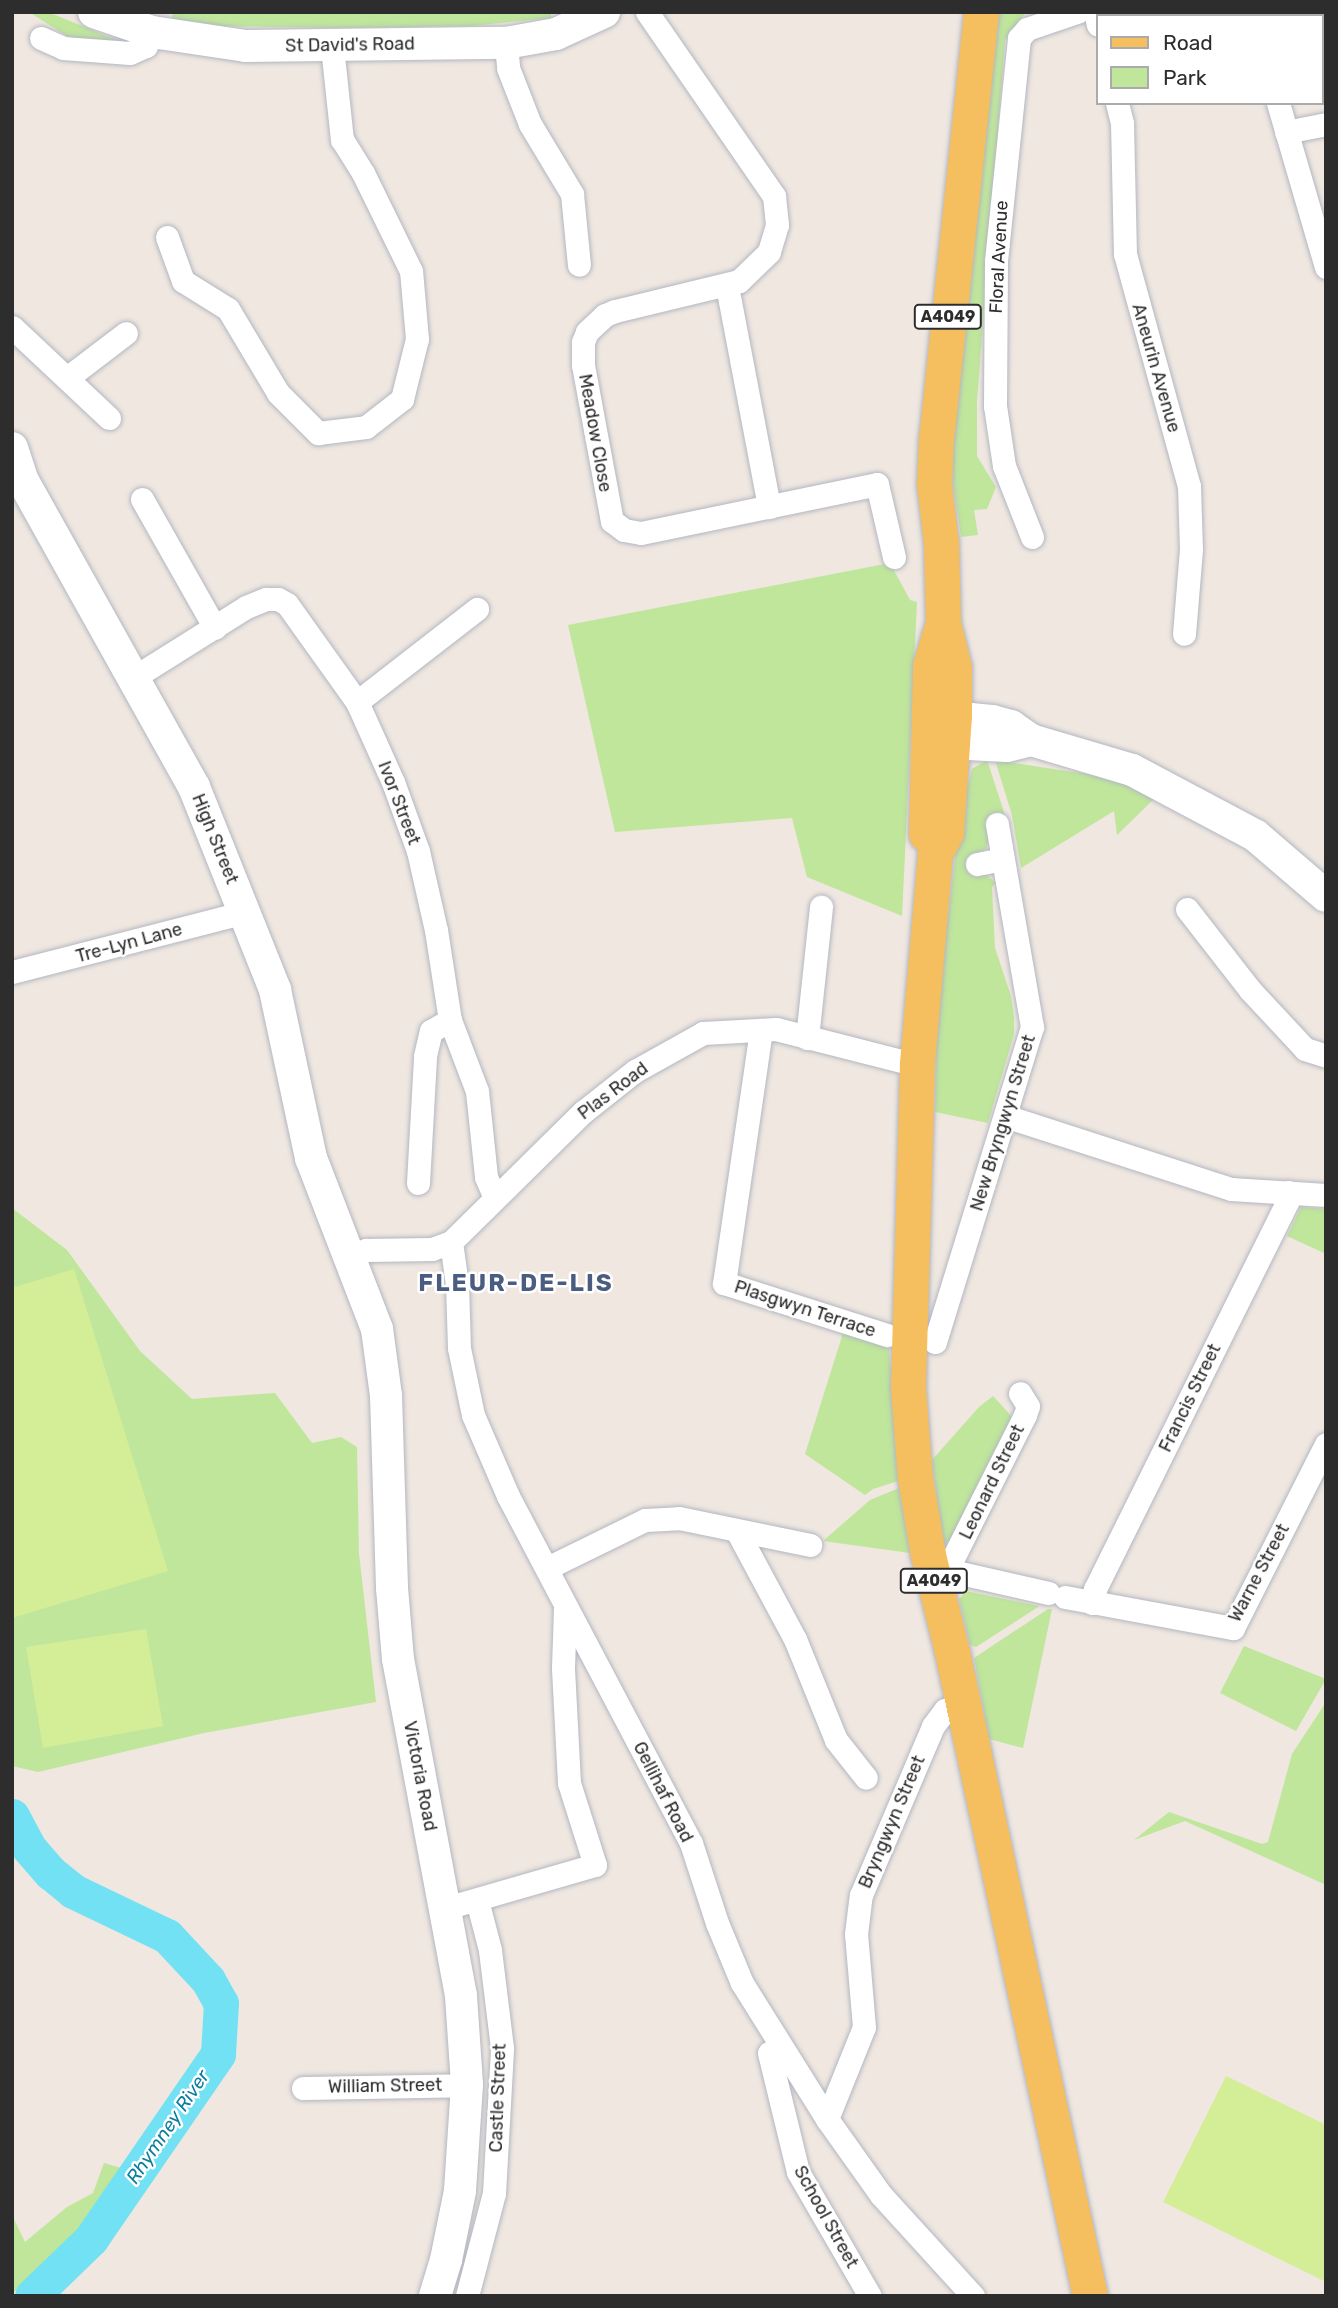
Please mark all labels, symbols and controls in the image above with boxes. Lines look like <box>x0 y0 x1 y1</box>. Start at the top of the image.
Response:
legend <box>1096 14 1324 105</box>
text: Road <box>1163 30 1213 55</box>
street label: St David's Road <box>285 33 415 57</box>
text: Park <box>1163 65 1207 90</box>
street label: Floral Avenue <box>985 200 1013 314</box>
street label: Aneurin Avenue <box>1127 301 1185 435</box>
road number: A4049 <box>913 304 983 330</box>
street label: Meadow Close <box>574 372 616 494</box>
street label: Ivor Street <box>373 758 425 848</box>
street label: High Street <box>187 791 243 887</box>
street label: Tre-Lyn Lane <box>74 918 184 968</box>
street label: New Bryngwyn Street <box>966 1032 1040 1214</box>
street label: Plas Road <box>574 1058 652 1124</box>
district label: FLEUR-DE-LIS <box>420 1270 612 1298</box>
street label: Plasgwyn Terrace <box>731 1276 879 1342</box>
street label: Francis Street <box>1154 1340 1226 1456</box>
street label: Leonard Street <box>955 1421 1029 1543</box>
street label: Warne Street <box>1224 1520 1294 1626</box>
road number: A4049 <box>899 1568 969 1594</box>
street label: Victoria Road <box>399 1719 441 1833</box>
street label: Gellihaf Road <box>628 1738 698 1846</box>
street label: Bryngwyn Street <box>854 1752 930 1892</box>
street label: Castle Street <box>485 2043 511 2153</box>
water label: Rhymney River <box>121 2065 215 2189</box>
street label: William Street <box>328 2074 442 2098</box>
street label: School Street <box>789 2162 863 2272</box>

